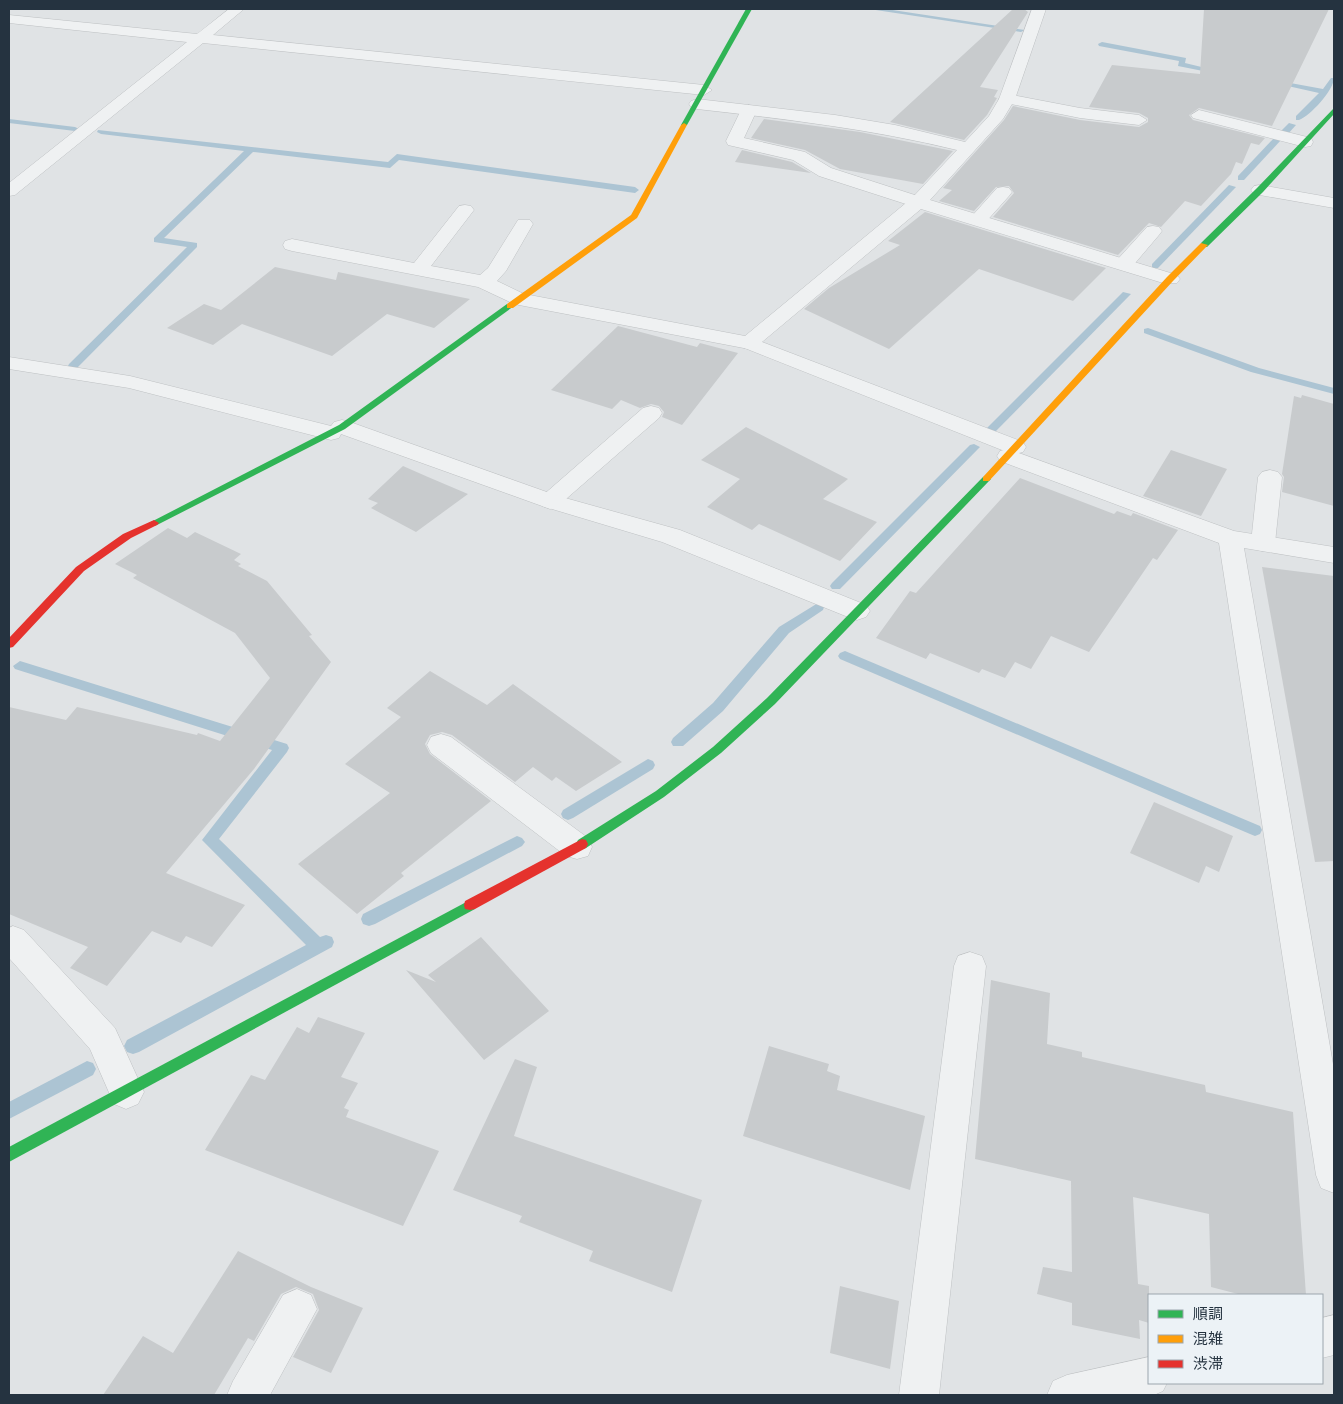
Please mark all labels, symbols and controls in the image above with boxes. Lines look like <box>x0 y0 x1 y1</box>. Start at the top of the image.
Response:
legend <box>1148 1294 1323 1384</box>
text: 順調 <box>1193 1304 1223 1323</box>
text: 混雑 <box>1193 1329 1223 1348</box>
text: 渋滞 <box>1193 1354 1223 1373</box>

